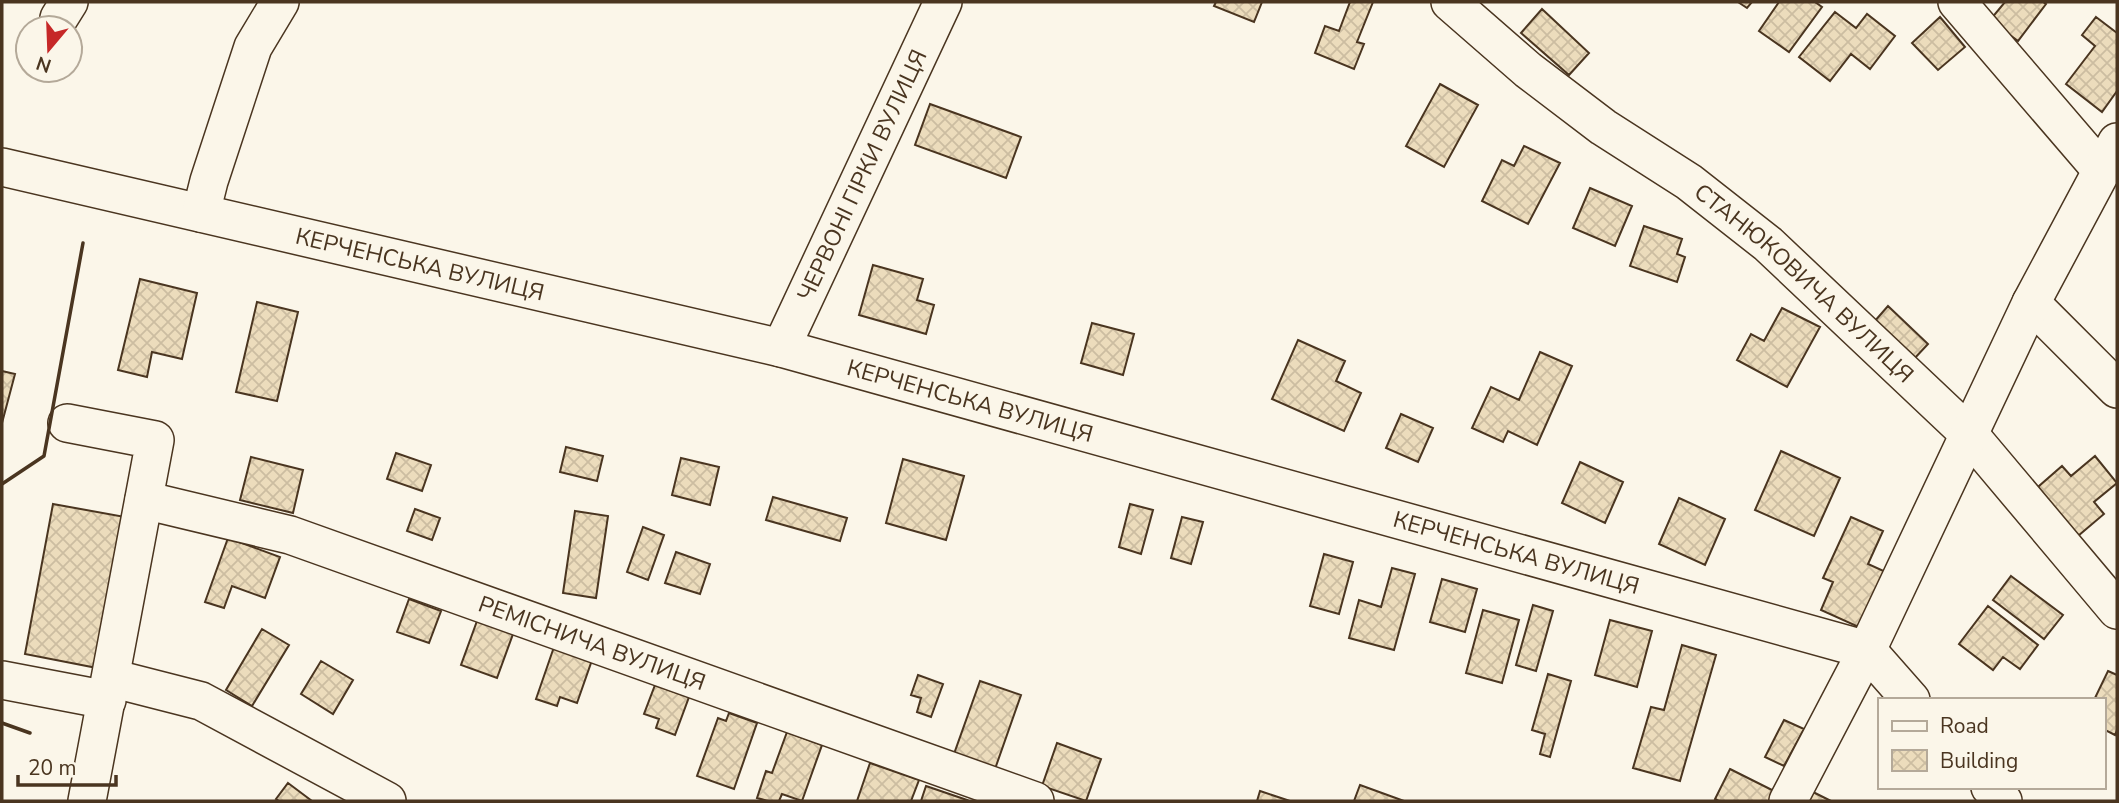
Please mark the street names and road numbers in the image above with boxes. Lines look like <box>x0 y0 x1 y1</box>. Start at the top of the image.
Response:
street label: ЧЕРВОНІ ГІРКИ ВУЛИЦЯ <box>790 45 935 306</box>
street label: СТАНЮКОВИЧА ВУЛИЦЯ <box>1687 177 1920 390</box>
street label: КЕРЧЕНСЬКА ВУЛИЦЯ <box>292 221 547 308</box>
street label: КЕРЧЕНСЬКА ВУЛИЦЯ <box>843 352 1097 450</box>
street label: КЕРЧЕНСЬКА ВУЛИЦЯ <box>1390 504 1643 602</box>
street label: РЕМІСНИЧА ВУЛИЦЯ <box>474 589 710 698</box>

